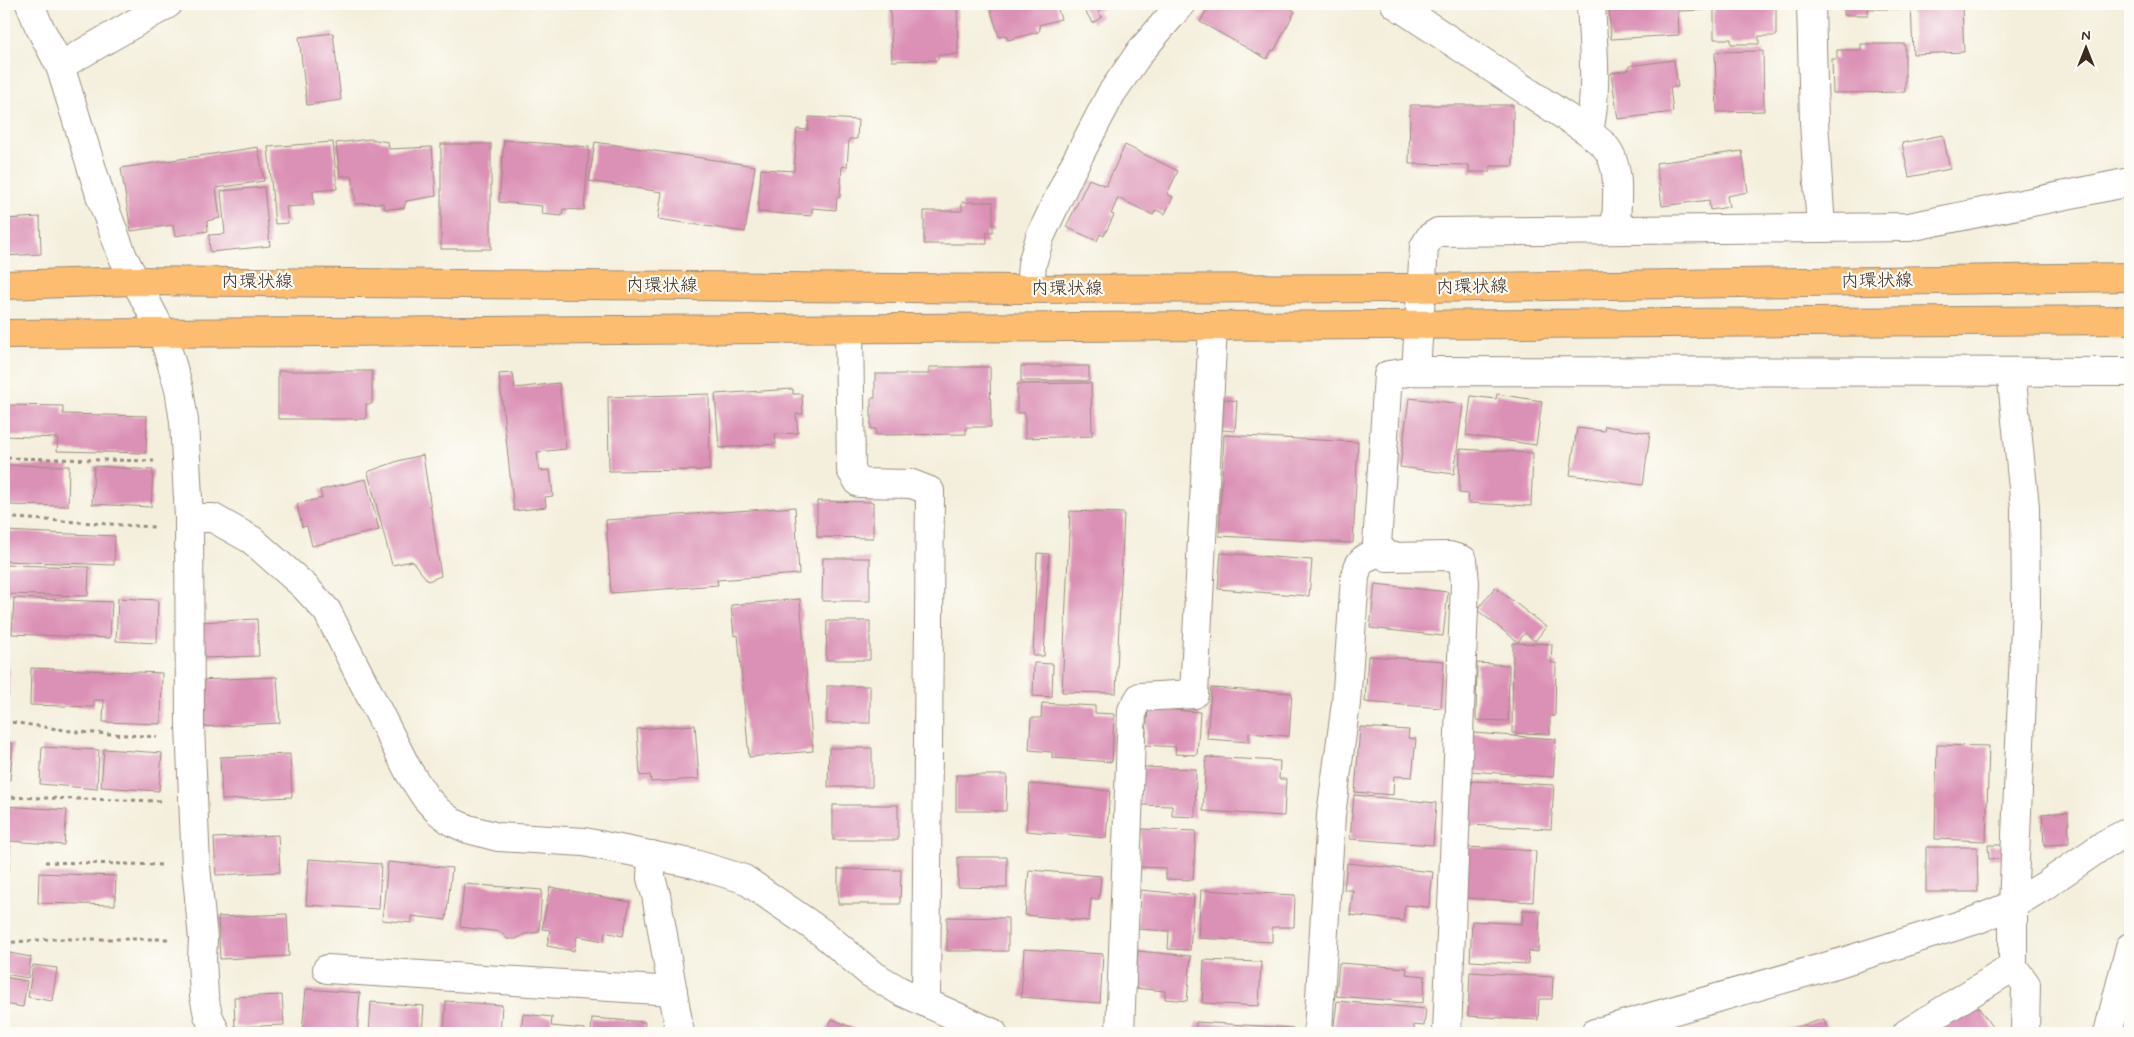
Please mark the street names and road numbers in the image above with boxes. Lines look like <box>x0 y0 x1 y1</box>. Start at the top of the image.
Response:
street label: 内環状線 <box>1841 268 1913 294</box>
street label: 内環状線 <box>221 270 293 294</box>
street label: 内環状線 <box>626 274 698 298</box>
street label: 内環状線 <box>1436 274 1508 300</box>
street label: 内環状線 <box>1031 277 1103 301</box>

